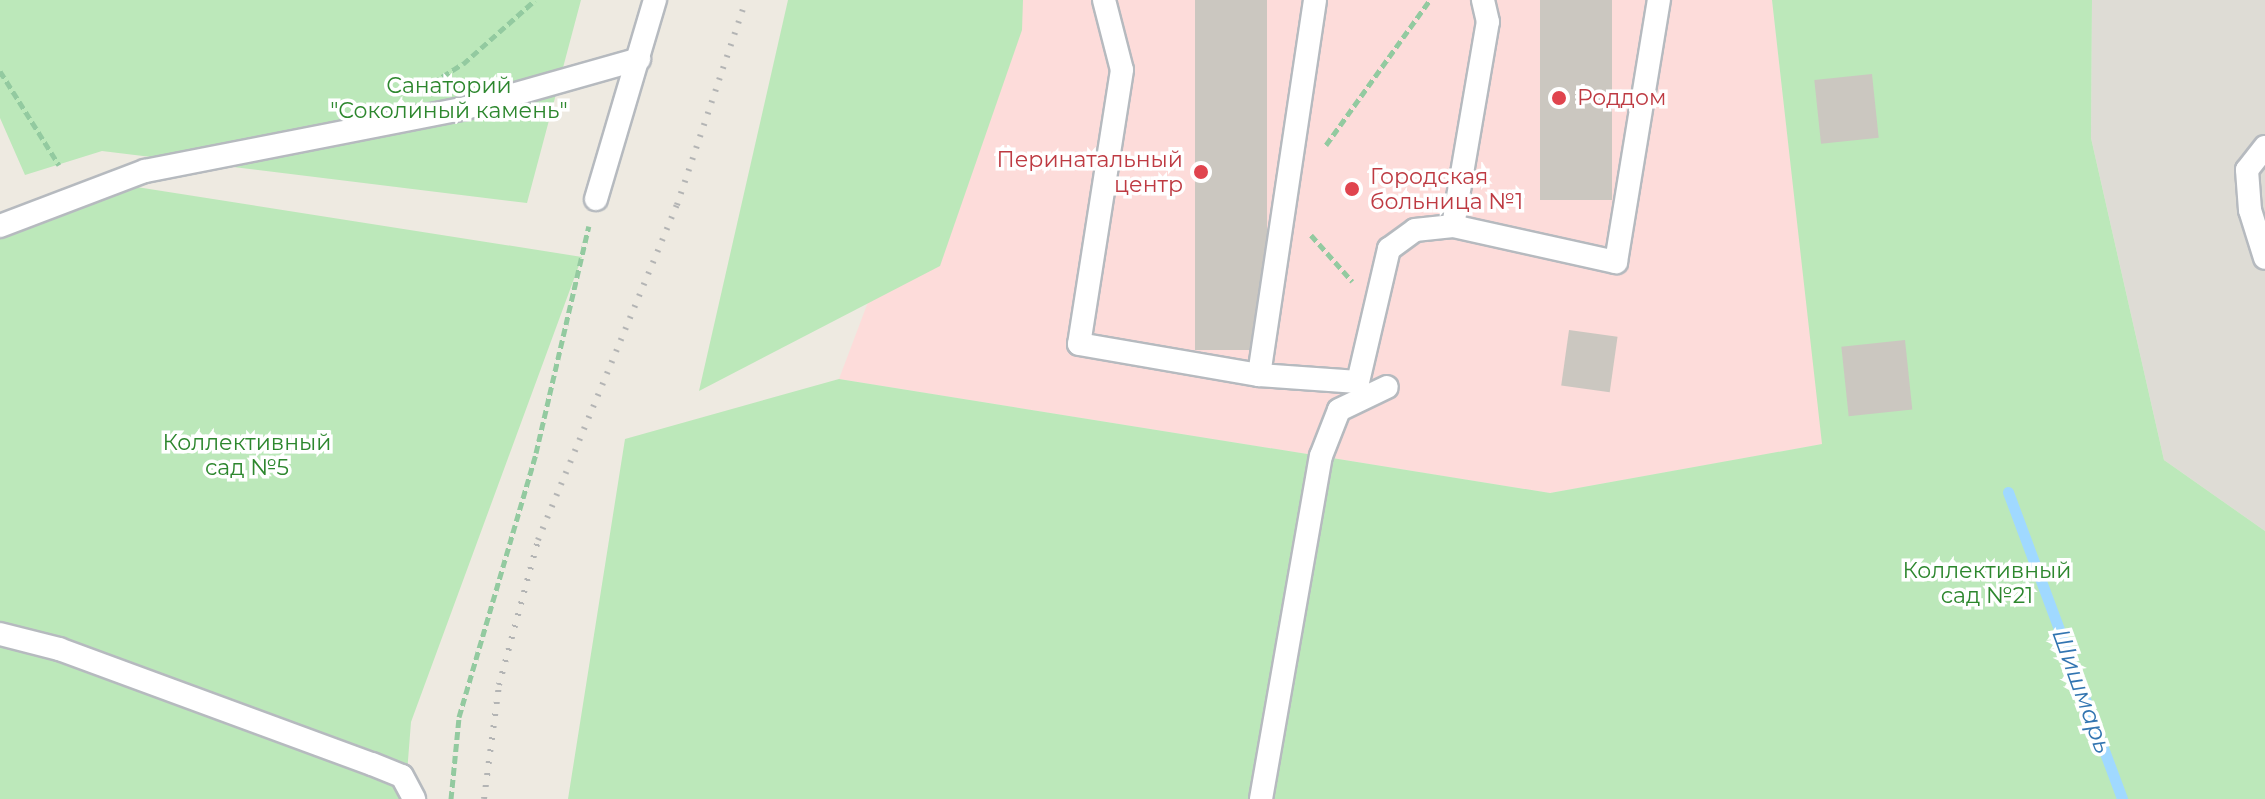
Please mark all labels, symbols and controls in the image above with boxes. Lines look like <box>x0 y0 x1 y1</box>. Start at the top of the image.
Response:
park label: Санаторий "Соколиный камень" <box>330 72 568 124</box>
place label: Роддом <box>1577 85 1666 111</box>
marker: Роддом <box>1548 87 1570 109</box>
place label: Перинатальный центр <box>997 146 1183 198</box>
marker: Перинатальный центр <box>1190 161 1212 183</box>
place label: Городская больница №1 <box>1370 163 1523 214</box>
marker: Городская больница №1 <box>1341 178 1363 200</box>
park label: Коллективный сад №5 <box>163 429 331 480</box>
park label: Коллективный сад №21 <box>1903 557 2071 608</box>
water label: Шишмарь <box>2046 625 2118 757</box>

